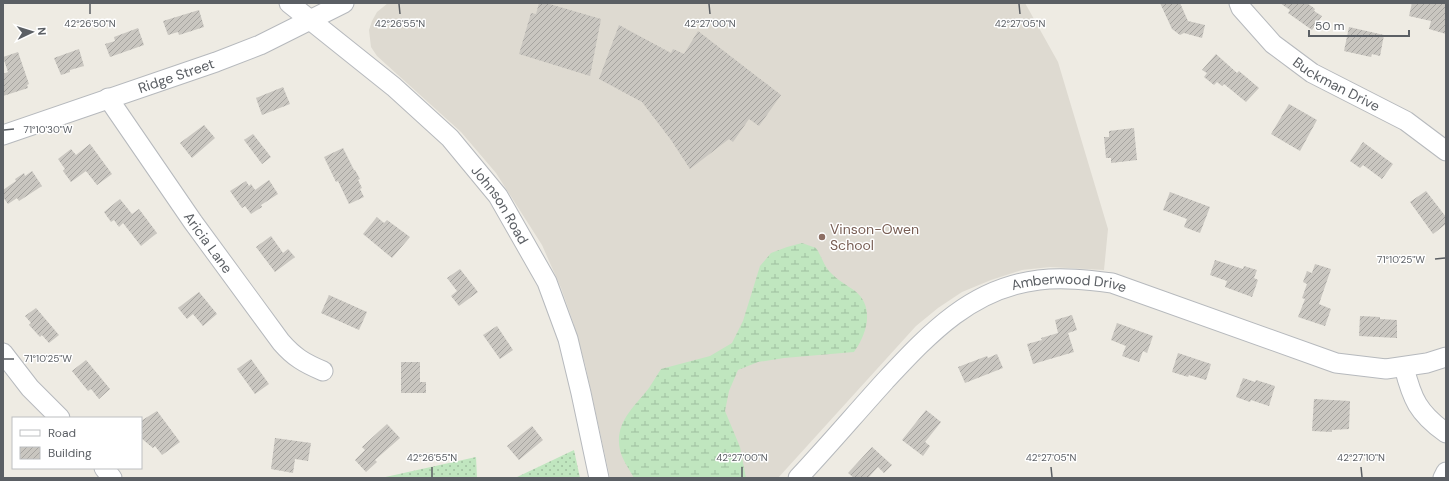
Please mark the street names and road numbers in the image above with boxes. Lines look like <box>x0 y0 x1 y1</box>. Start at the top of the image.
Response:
street label: Buckman Drive <box>1289 53 1383 115</box>
street label: Ridge Street <box>136 54 217 97</box>
street label: Johnson Road <box>467 162 533 247</box>
street label: Aricia Lane <box>180 209 237 277</box>
street label: Amberwood Drive <box>1009 270 1129 297</box>

